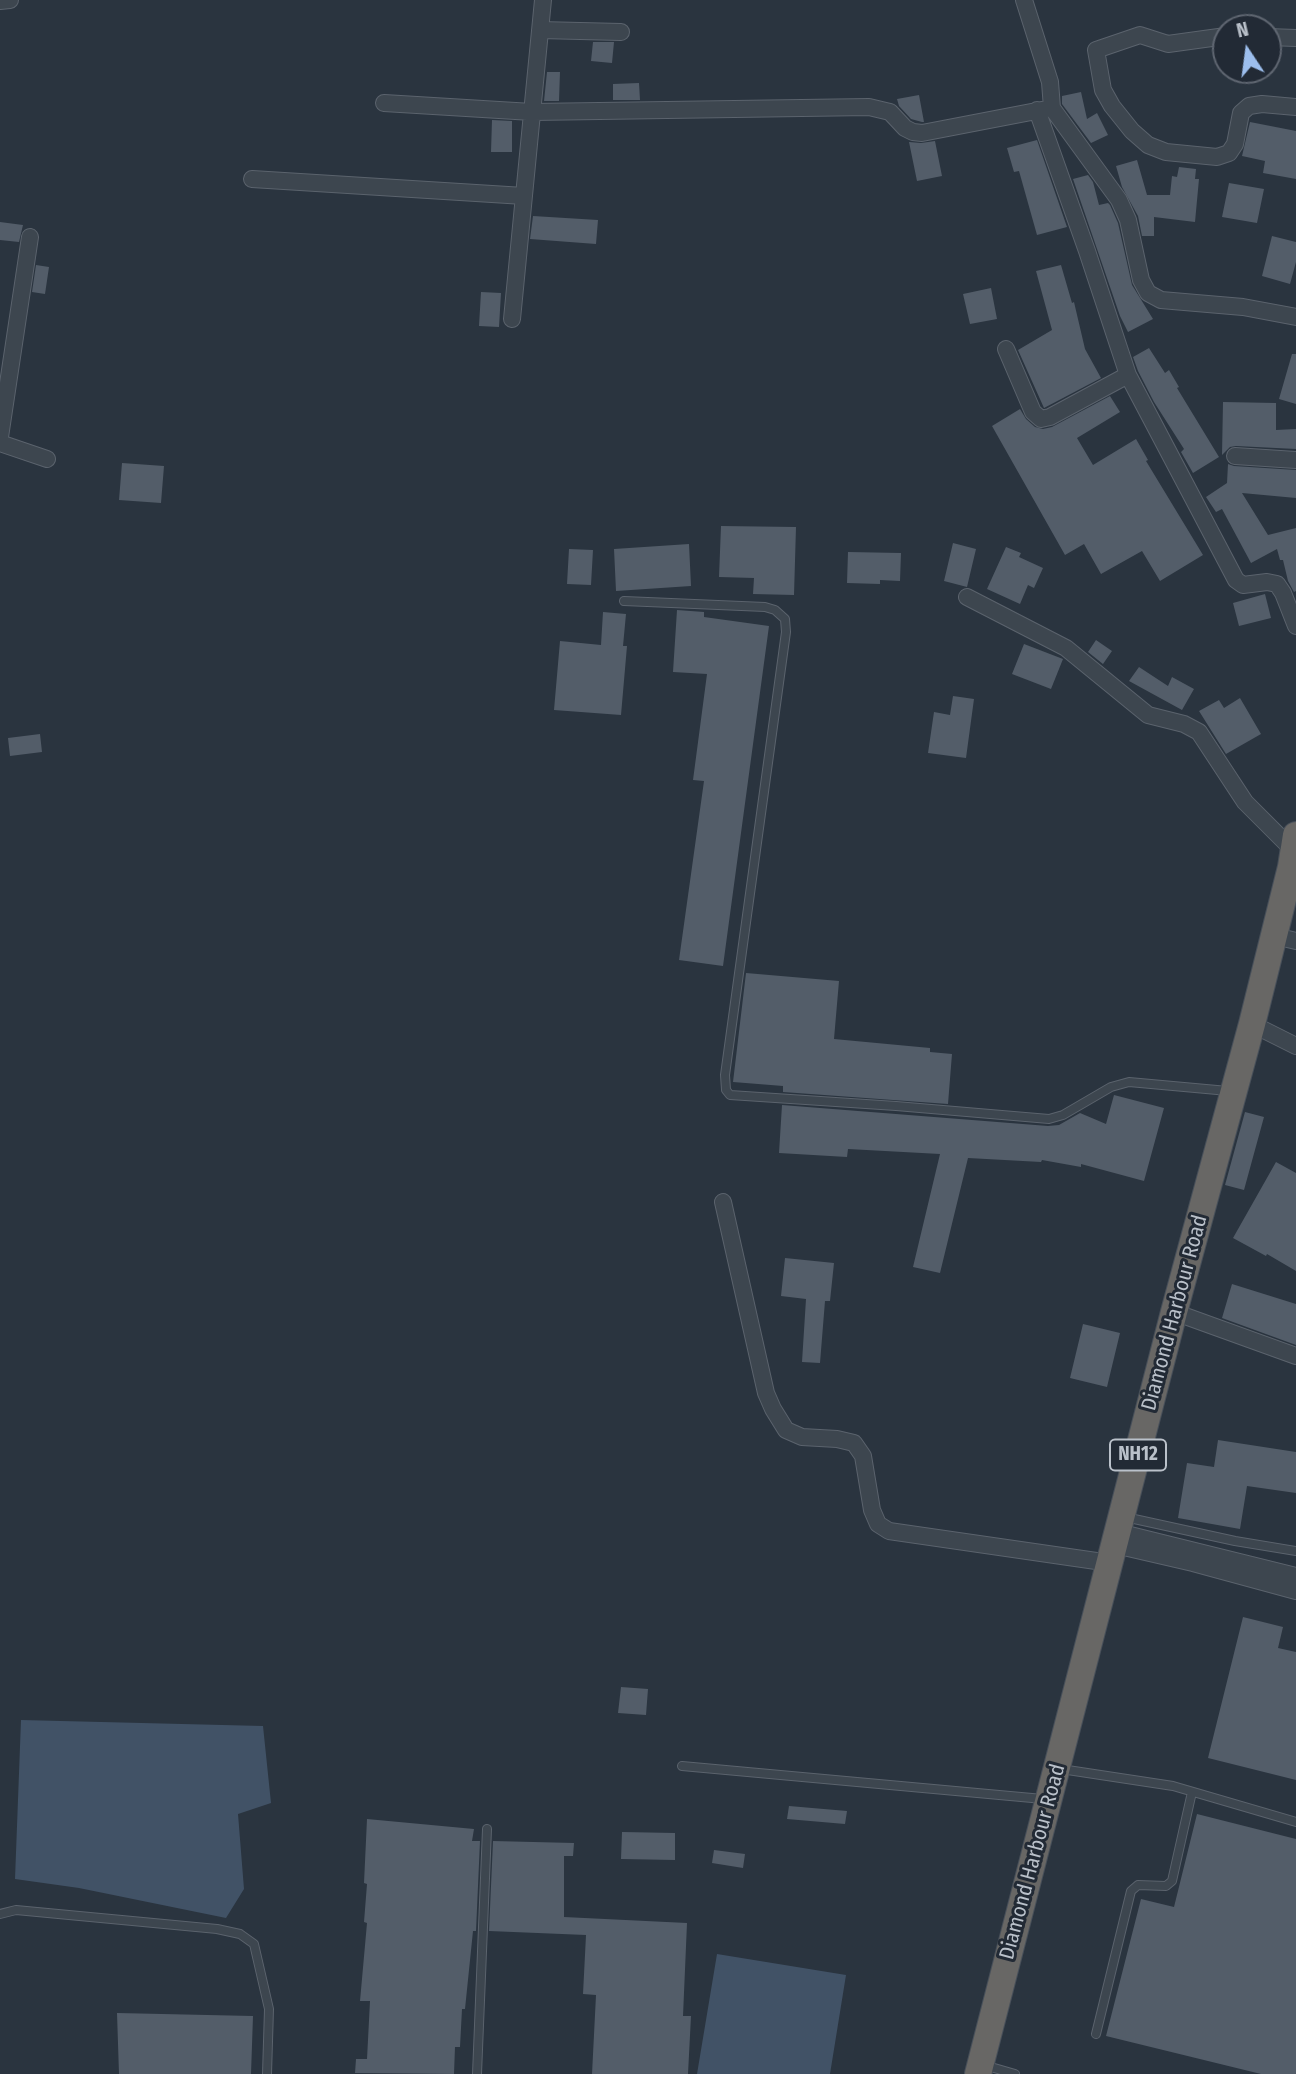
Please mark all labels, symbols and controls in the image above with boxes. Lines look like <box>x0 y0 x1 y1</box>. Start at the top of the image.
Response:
north arrow <box>1212 14 1282 84</box>
text: N <box>1234 18 1251 42</box>
street label: Diamond Harbour Road <box>1137 1212 1213 1414</box>
road number: NH12 <box>1110 1440 1166 1470</box>
street label: Diamond Harbour Road <box>995 1761 1071 1963</box>

